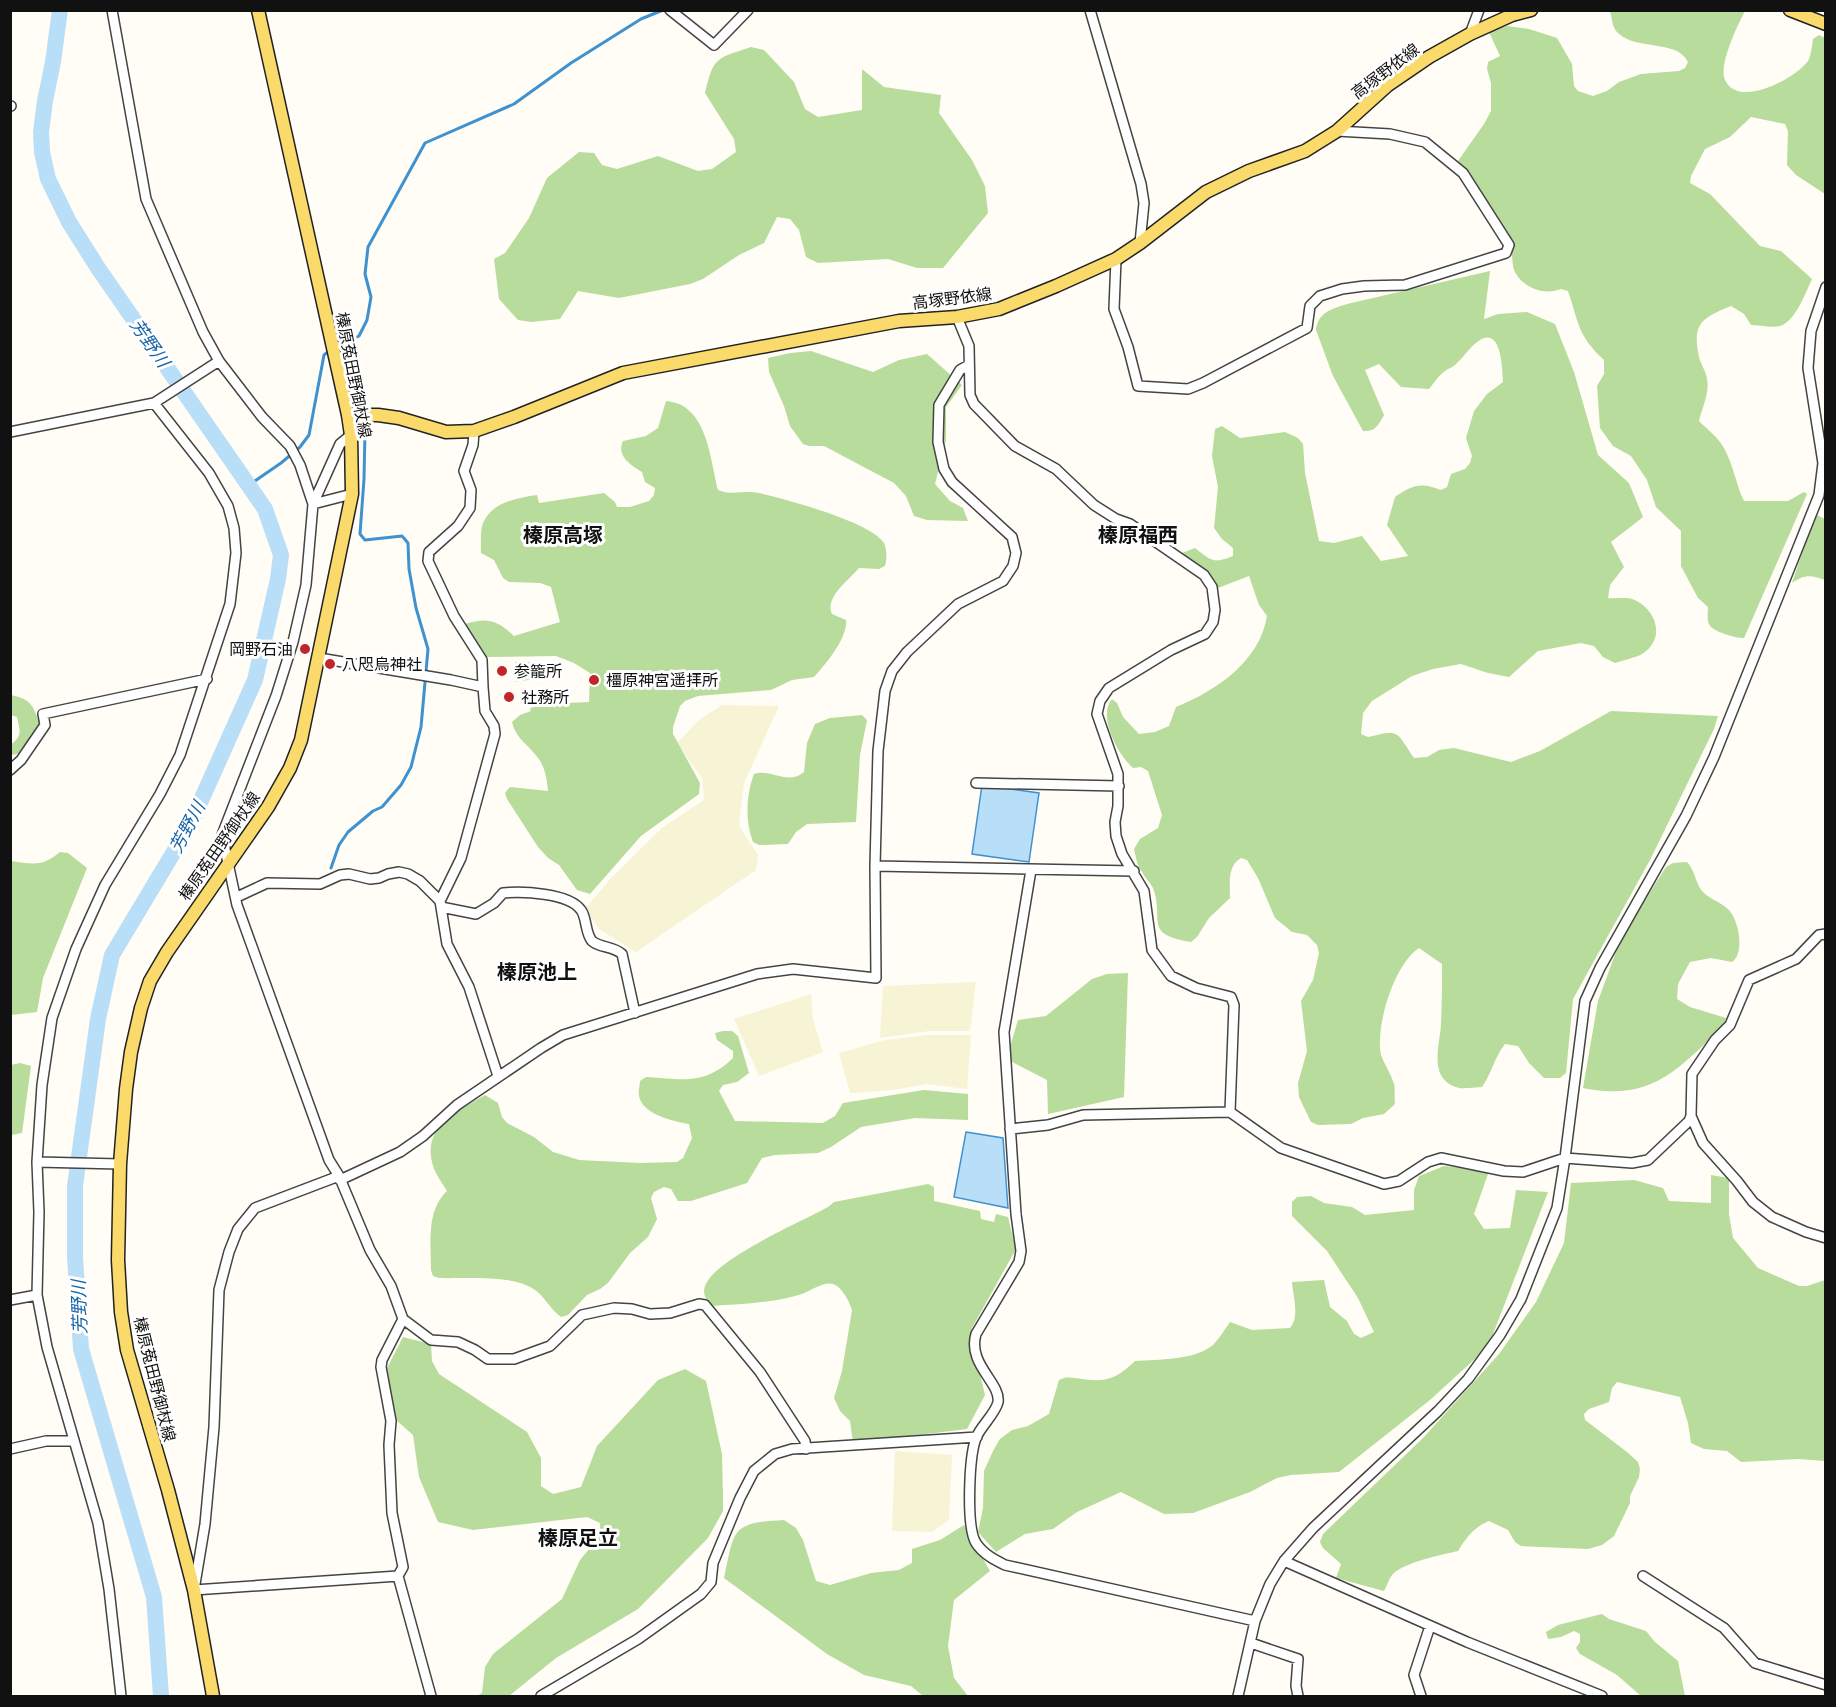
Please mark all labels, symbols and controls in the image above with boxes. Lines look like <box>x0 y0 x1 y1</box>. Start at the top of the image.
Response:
street label: 高塚野依線 <box>1347 39 1423 103</box>
street label: 高塚野依線 <box>911 283 993 313</box>
street label: 榛原菟田野御杖線 <box>332 310 376 440</box>
water label: 芳野川 <box>125 314 176 373</box>
district label: 榛原高塚 <box>523 522 603 547</box>
district label: 榛原福西 <box>1098 522 1178 547</box>
place label: 岡野石油 <box>229 639 293 659</box>
marker: 岡野石油 <box>298 642 312 656</box>
place label: 八咫烏神社 <box>342 654 422 674</box>
marker: 八咫烏神社 <box>323 657 337 671</box>
place label: 参籠所 <box>514 661 562 681</box>
marker: 参籠所 <box>495 664 509 678</box>
place label: 橿原神宮遥拝所 <box>606 670 718 690</box>
marker: 橿原神宮遥拝所 <box>587 673 601 687</box>
place label: 社務所 <box>521 687 569 707</box>
marker: 社務所 <box>502 690 516 704</box>
street label: 榛原菟田野御杖線 <box>174 788 264 904</box>
water label: 芳野川 <box>164 796 211 856</box>
district label: 榛原池上 <box>497 959 577 984</box>
water label: 芳野川 <box>66 1278 91 1334</box>
street label: 榛原菟田野御杖線 <box>130 1314 180 1444</box>
district label: 榛原足立 <box>538 1525 618 1550</box>

